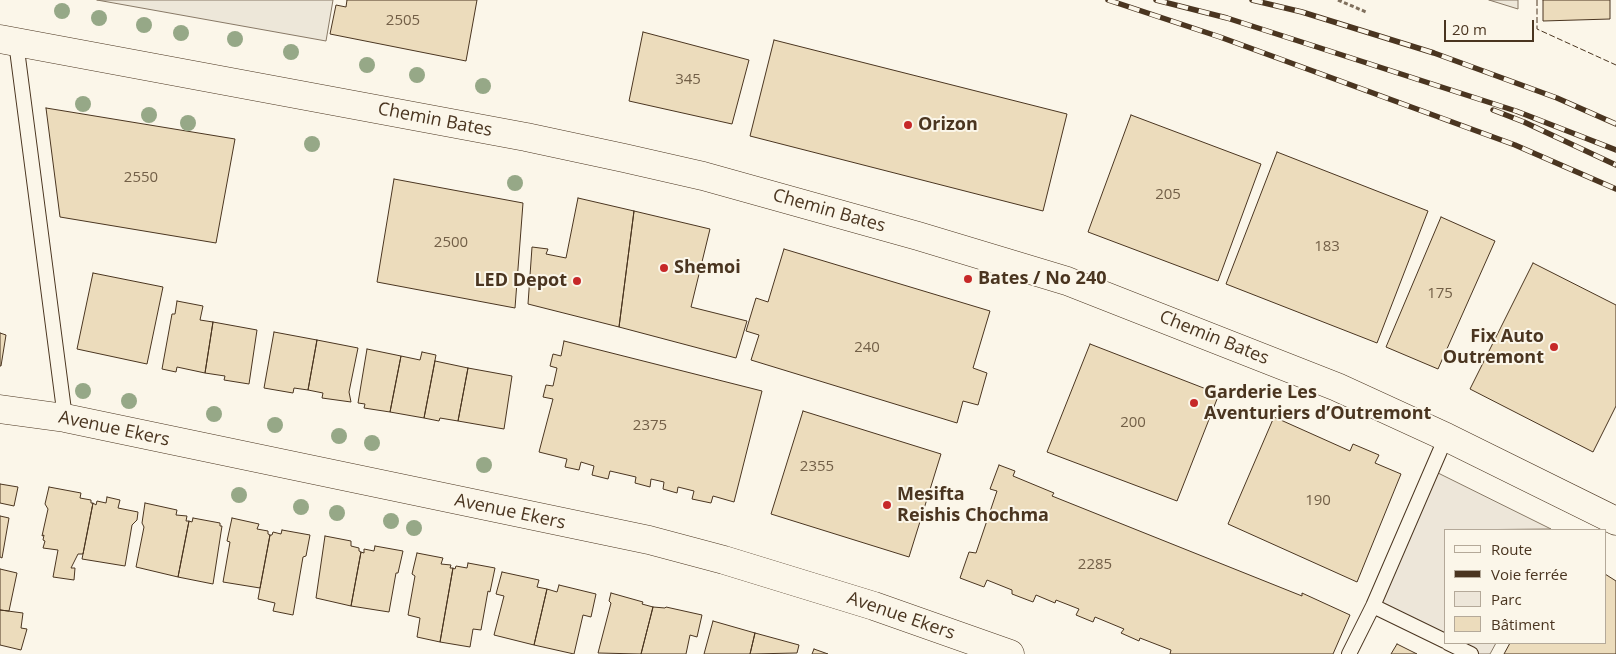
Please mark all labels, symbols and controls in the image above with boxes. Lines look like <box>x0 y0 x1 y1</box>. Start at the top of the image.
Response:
scale bar <box>1446 10 1536 42</box>
house number: 2505 <box>386 12 420 30</box>
text: 20 m <box>1452 19 1487 39</box>
house number: 345 <box>675 71 701 89</box>
street label: Chemin Bates <box>376 98 494 142</box>
place label: Orizon <box>918 114 978 136</box>
marker: Orizon <box>902 119 914 131</box>
house number: 2550 <box>124 169 158 187</box>
street label: Chemin Bates <box>770 185 888 237</box>
house number: 205 <box>1155 186 1181 204</box>
house number: 2500 <box>434 234 468 252</box>
house number: 183 <box>1314 238 1340 256</box>
place label: Shemoi <box>674 257 741 279</box>
marker: Shemoi <box>658 262 670 274</box>
place label: Bates / No 240 <box>978 268 1106 290</box>
place label: LED Depot <box>474 270 567 292</box>
marker: Bates / No 240 <box>962 273 974 285</box>
marker: LED Depot <box>571 275 583 287</box>
house number: 175 <box>1427 285 1453 303</box>
street label: Chemin Bates <box>1156 306 1272 370</box>
place label: Fix Auto Outremont <box>1443 326 1544 368</box>
house number: 240 <box>854 339 880 357</box>
marker: Fix Auto Outremont <box>1548 341 1560 353</box>
place label: Garderie Les Aventuriers d’Outremont <box>1204 382 1431 424</box>
marker: Garderie Les Aventuriers d’Outremont <box>1188 397 1200 409</box>
street label: Avenue Ekers <box>57 407 171 451</box>
house number: 200 <box>1120 414 1146 432</box>
house number: 2375 <box>633 417 667 435</box>
house number: 2355 <box>800 458 834 476</box>
place label: Mesifta Reishis Chochma <box>897 484 1049 526</box>
street label: Avenue Ekers <box>453 490 567 534</box>
house number: 190 <box>1305 492 1331 510</box>
marker: Mesifta Reishis Chochma <box>881 499 893 511</box>
legend <box>1444 529 1606 644</box>
text: Route <box>1491 539 1532 559</box>
house number: 2285 <box>1078 556 1112 574</box>
text: Voie ferrée <box>1491 564 1568 584</box>
street label: Avenue Ekers <box>844 587 958 645</box>
text: Parc <box>1491 589 1522 609</box>
text: Bâtiment <box>1491 614 1555 634</box>

